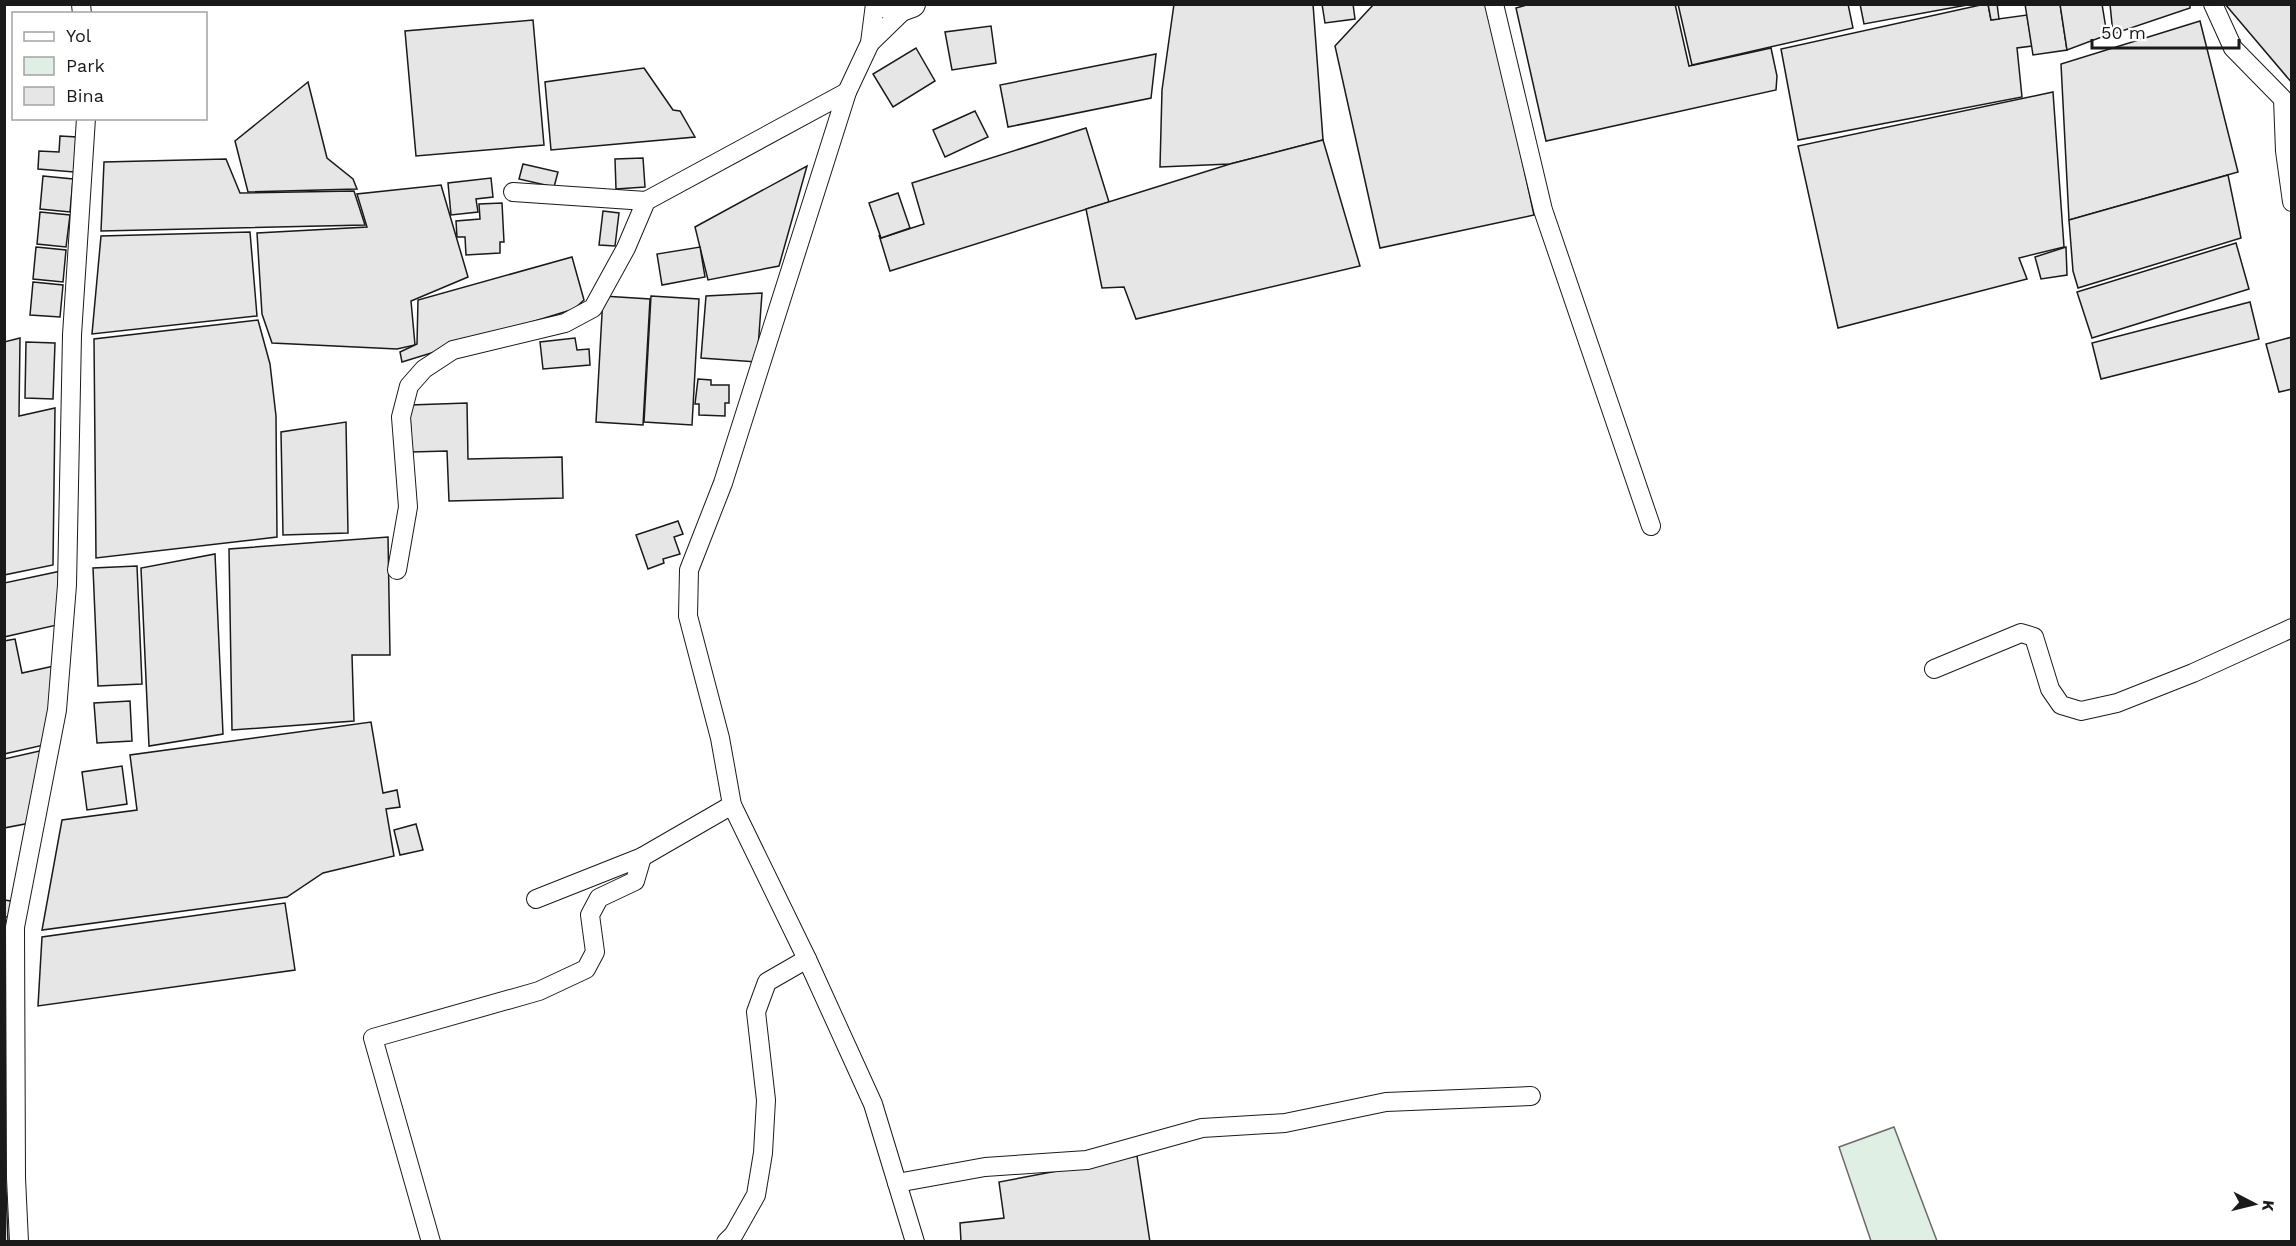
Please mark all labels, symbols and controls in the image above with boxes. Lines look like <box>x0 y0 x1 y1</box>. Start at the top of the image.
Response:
legend <box>12 12 207 120</box>
scale bar <box>2092 12 2239 50</box>
text: 50 m <box>2101 22 2146 43</box>
text: Yol <box>66 25 92 46</box>
text: Park <box>66 55 105 76</box>
text: Bina <box>66 85 104 106</box>
north arrow <box>2224 1174 2284 1234</box>
text: K <box>2258 1199 2278 1212</box>

